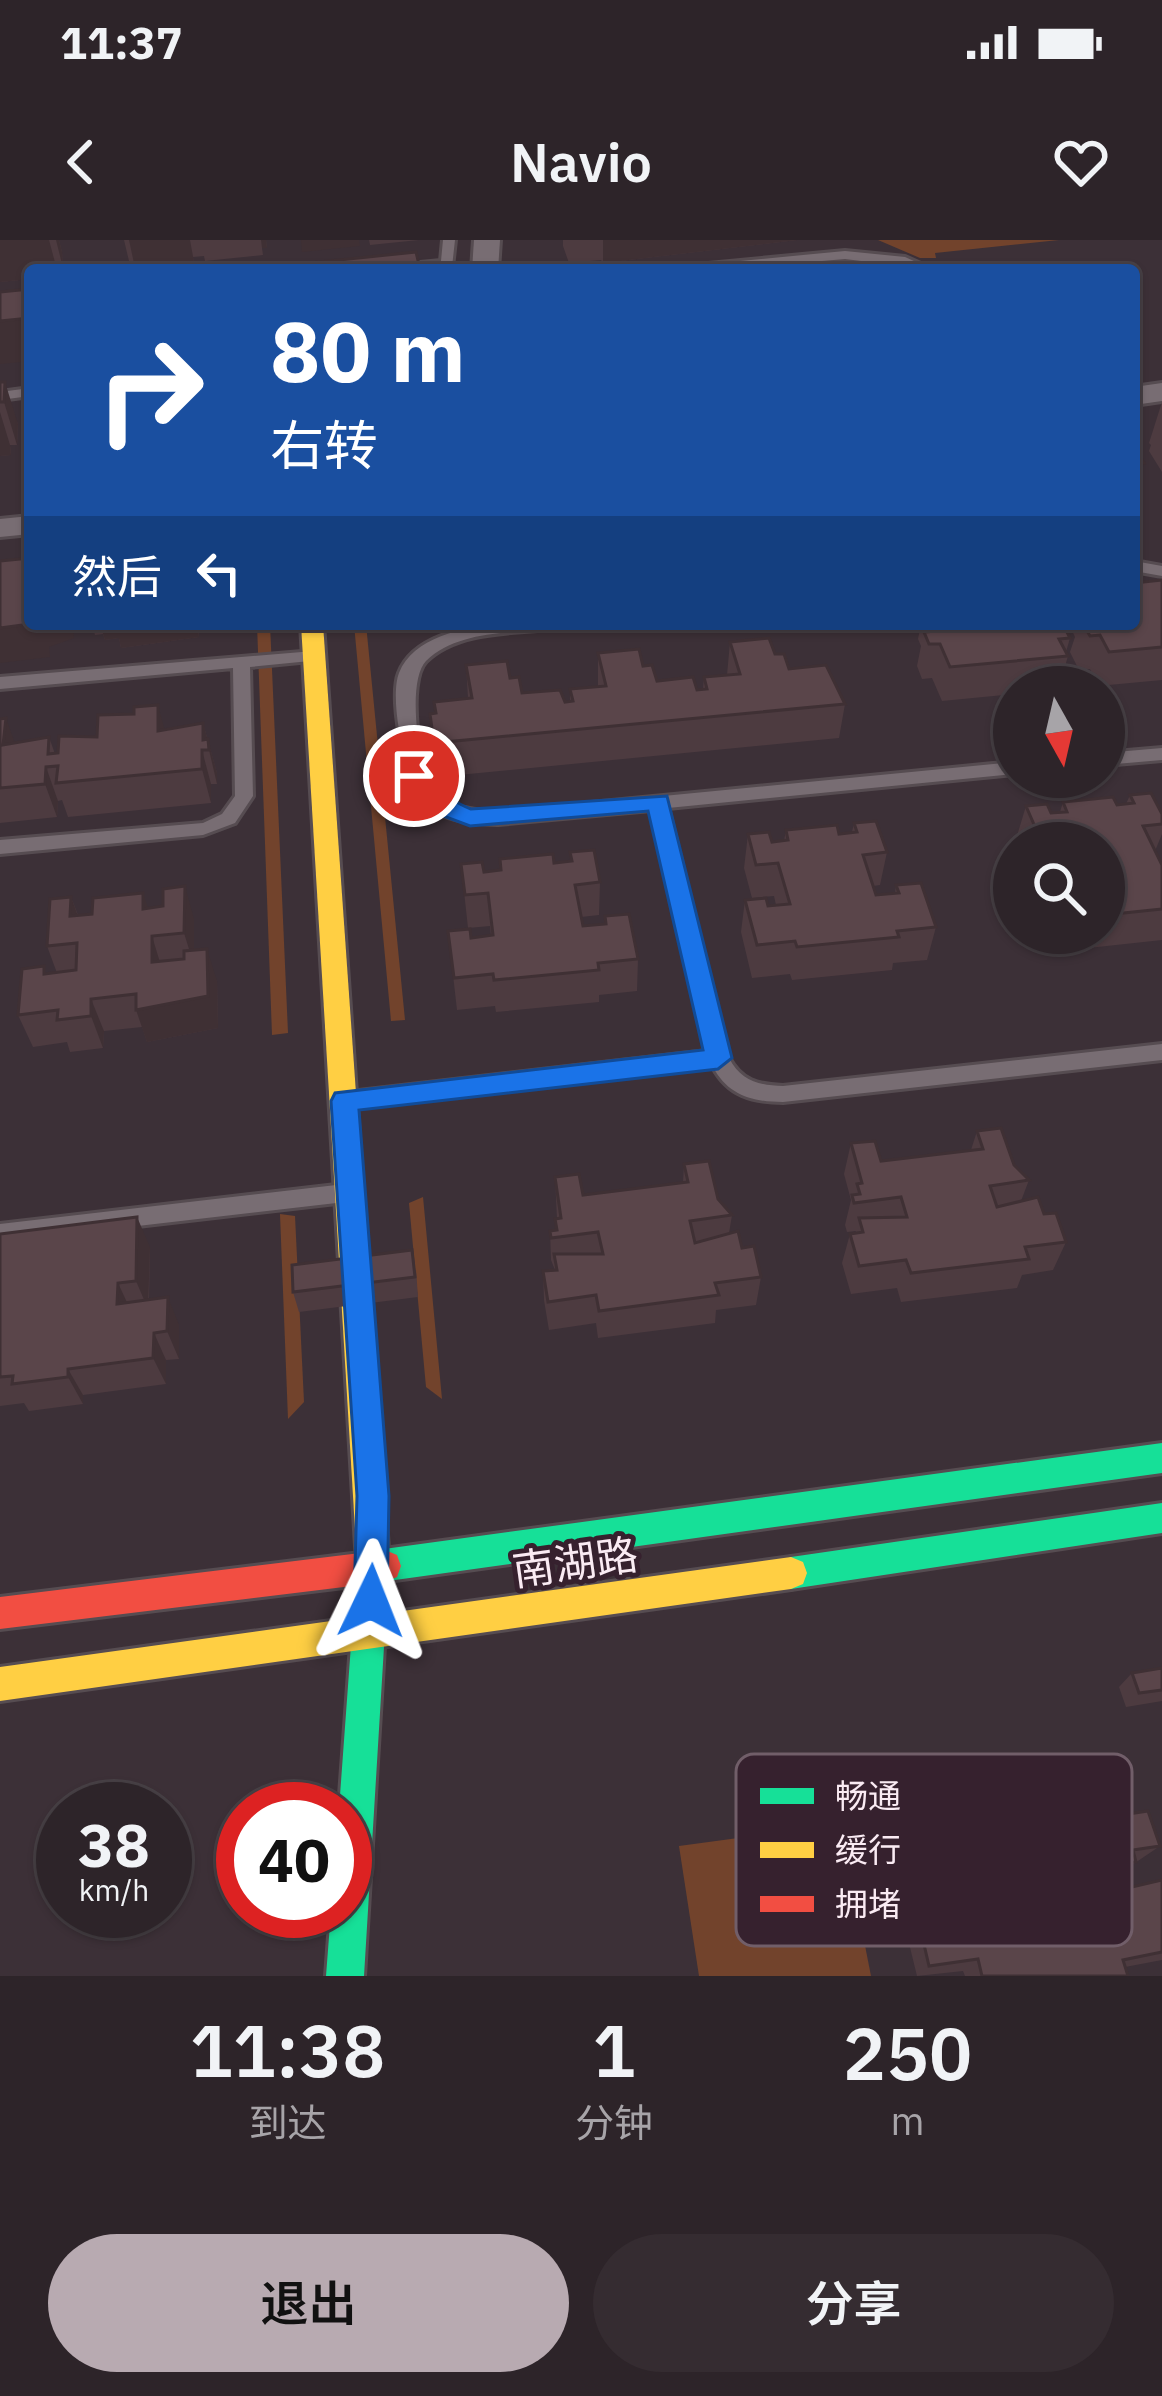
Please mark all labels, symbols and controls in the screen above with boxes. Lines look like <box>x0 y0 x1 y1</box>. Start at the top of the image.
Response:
text: 11:37 <box>60 13 183 71</box>
text: Navio <box>510 127 652 197</box>
icon: back <box>48 129 114 195</box>
icon: heart <box>1048 129 1114 195</box>
text: 80 m <box>270 296 466 405</box>
icon: right <box>72 312 228 468</box>
text: 右转 <box>270 410 378 480</box>
icon: left <box>186 540 252 606</box>
text: 然后 <box>72 547 162 605</box>
north arrow <box>993 666 1125 798</box>
map controls <box>993 666 1125 954</box>
pin <box>363 725 465 827</box>
icon: arrive <box>381 743 447 809</box>
button: search <box>993 822 1125 954</box>
street label: 南湖路 <box>509 1526 641 1598</box>
position arrow <box>308 1538 434 1664</box>
legend <box>736 1754 1132 1946</box>
text: 畅通 <box>835 1774 901 1817</box>
speed limit sign: 40 <box>216 1782 372 1938</box>
text: 38 <box>78 1805 150 1884</box>
text: 缓行 <box>835 1828 901 1871</box>
text: km/h <box>79 1870 149 1909</box>
text: 拥堵 <box>835 1882 901 1925</box>
text: 11:38 <box>190 2003 385 2097</box>
text: 1 <box>592 2003 636 2097</box>
text: 250 <box>843 2006 972 2100</box>
text: m <box>890 2095 925 2146</box>
text: 到达 <box>249 2097 327 2148</box>
text: 分钟 <box>575 2097 653 2148</box>
button: 退出 <box>48 2234 569 2372</box>
button: 分享 <box>593 2234 1114 2372</box>

